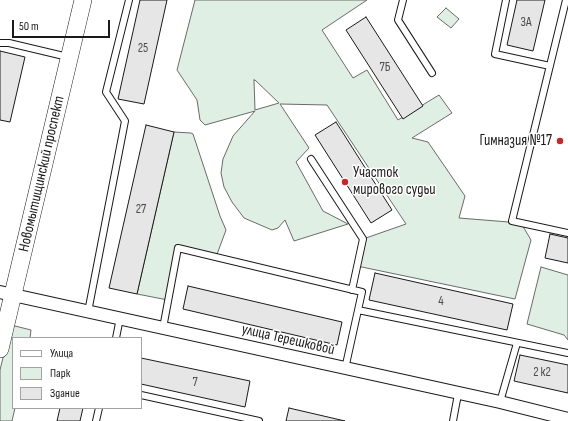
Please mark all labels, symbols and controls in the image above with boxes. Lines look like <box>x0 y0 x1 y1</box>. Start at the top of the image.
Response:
scale bar <box>14 12 112 38</box>
house number: 3А <box>520 15 532 31</box>
text: 50 m <box>19 19 39 34</box>
house number: 25 <box>138 41 148 57</box>
house number: 7Б <box>380 60 390 76</box>
street label: Новомытищинский проспект <box>15 94 69 254</box>
place label: Гимназия №17 <box>480 132 552 150</box>
marker: Гимназия №17 <box>555 136 565 146</box>
place label: Участок мирового судьи <box>353 164 435 199</box>
marker: Участок мирового судьи <box>340 177 350 187</box>
house number: 27 <box>136 202 146 218</box>
house number: 4 <box>438 294 444 310</box>
street label: улица Терешковой <box>240 321 336 359</box>
legend <box>12 337 142 409</box>
text: Улица <box>50 346 73 361</box>
house number: 2 к2 <box>533 365 551 381</box>
text: Парк <box>50 366 70 381</box>
house number: 7 <box>192 375 198 391</box>
text: Здание <box>50 386 80 401</box>

